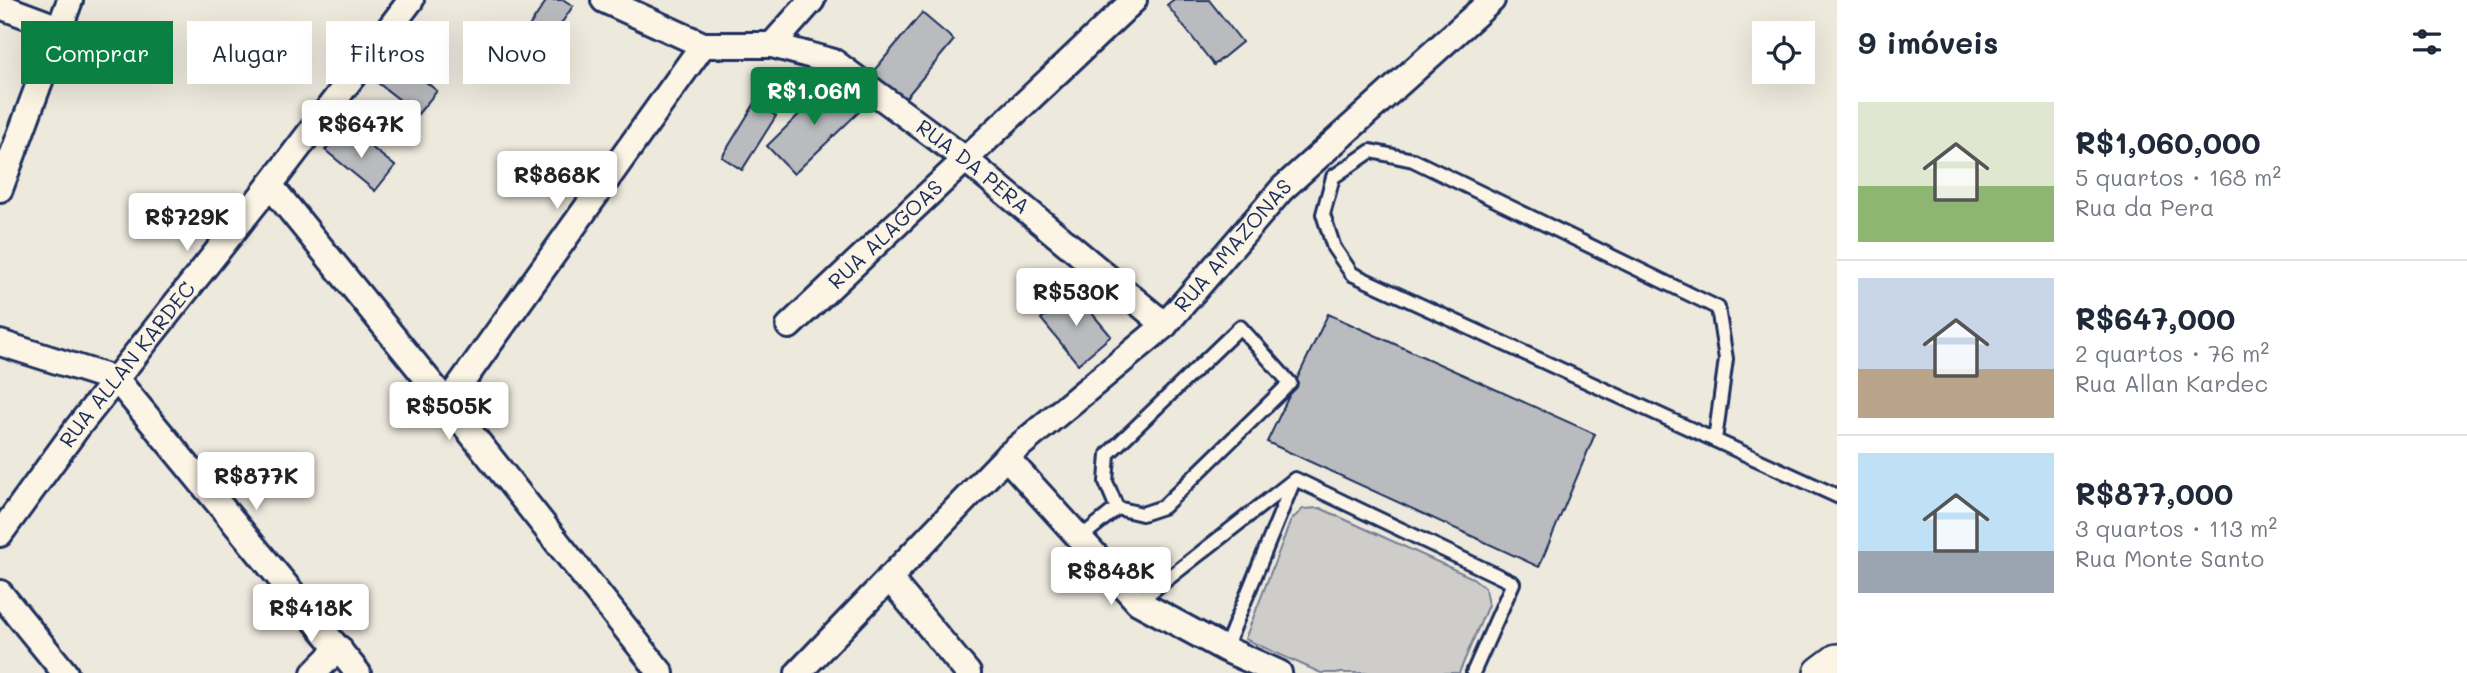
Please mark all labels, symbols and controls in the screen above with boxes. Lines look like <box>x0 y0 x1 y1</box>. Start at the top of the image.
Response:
chip: Comprar <box>21 21 173 84</box>
chip: Alugar <box>187 21 312 84</box>
chip: Filtros <box>326 21 449 84</box>
chip: Novo <box>463 21 570 84</box>
map controls <box>1752 21 1815 84</box>
button: locate <box>1752 21 1815 84</box>
text: 9 imóveis <box>1858 22 1998 62</box>
icon: filters <box>2408 23 2446 61</box>
pin: R$1.06M <box>749 68 879 127</box>
text: R$1.06M <box>767 75 861 105</box>
pin: R$647K <box>304 100 418 160</box>
text: R$647K <box>318 108 404 138</box>
street label: RUA DA PERA <box>911 113 1036 219</box>
text: R$1,060,000 <box>2075 122 2261 162</box>
icon: home <box>1914 130 1998 214</box>
pin: R$868K <box>500 152 614 211</box>
text: R$868K <box>513 159 601 189</box>
text: 5 quartos · 168 m² <box>2075 162 2281 192</box>
street label: RUA AMAZONAS <box>1167 172 1297 317</box>
street label: RUA ALAGOAS <box>822 173 948 294</box>
text: Rua da Pera <box>2075 192 2214 222</box>
pin: R$729K <box>130 194 244 253</box>
text: R$729K <box>145 201 229 231</box>
pin: R$530K <box>1019 268 1133 328</box>
street label: RUA ALLAN KARDEC <box>52 275 200 452</box>
text: R$530K <box>1032 276 1120 306</box>
text: R$647,000 <box>2075 298 2235 338</box>
icon: home <box>1914 306 1998 390</box>
text: 2 quartos · 76 m² <box>2075 338 2269 368</box>
text: Rua Allan Kardec <box>2075 368 2268 398</box>
pin: R$505K <box>392 382 506 442</box>
text: R$505K <box>406 390 492 420</box>
pin: R$877K <box>199 452 313 512</box>
text: R$877K <box>213 460 299 490</box>
text: R$877,000 <box>2075 473 2233 513</box>
icon: home <box>1914 481 1998 565</box>
text: 3 quartos · 113 m² <box>2075 513 2277 543</box>
text: Rua Monte Santo <box>2075 543 2264 573</box>
pin: R$848K <box>1054 548 1168 607</box>
text: R$848K <box>1067 555 1155 585</box>
pin: R$418K <box>254 584 368 644</box>
text: R$418K <box>269 592 353 622</box>

